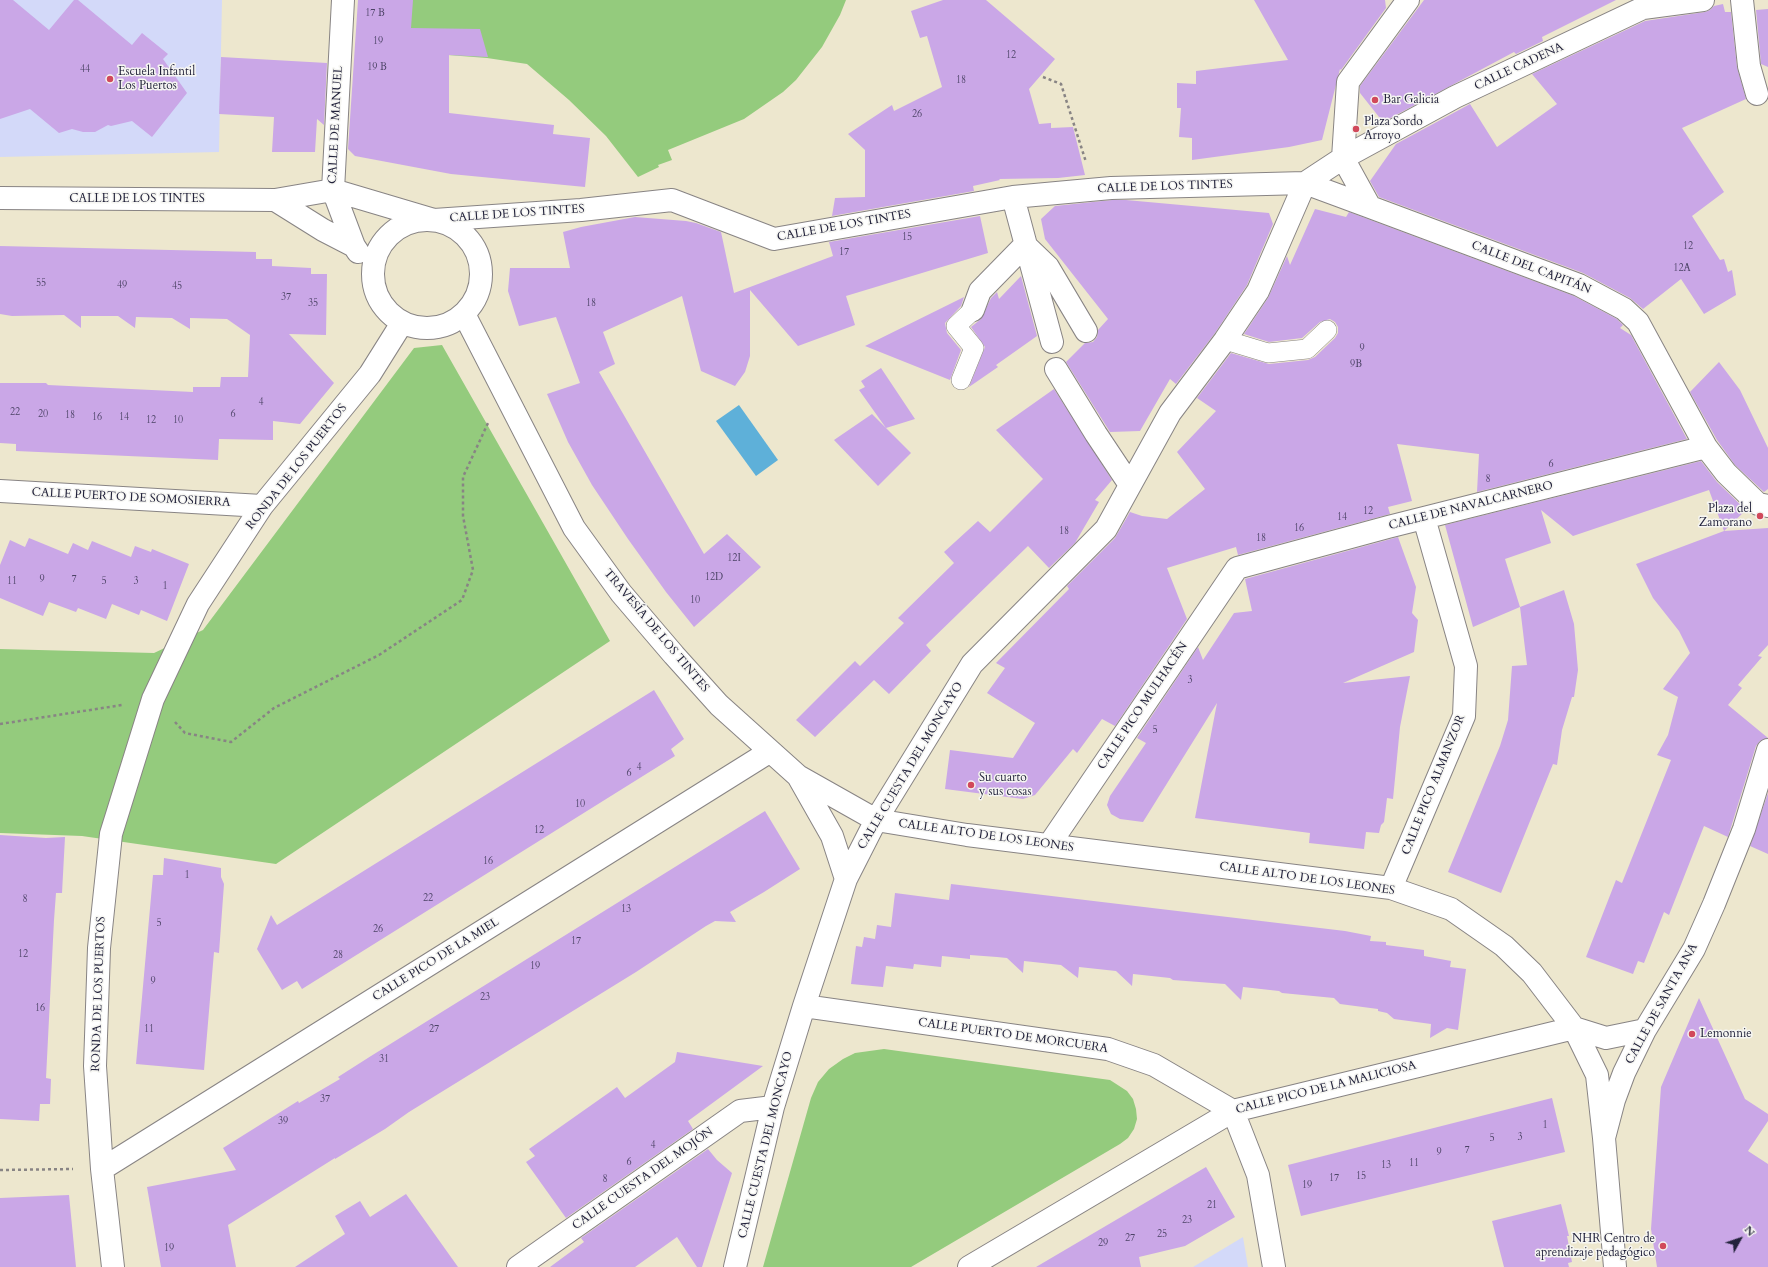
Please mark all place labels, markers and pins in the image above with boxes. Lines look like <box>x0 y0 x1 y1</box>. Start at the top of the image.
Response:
place label: Escuela Infantil Los Puertos <box>118 65 195 93</box>
marker: Escuela Infantil Los Puertos <box>105 74 115 84</box>
place label: Bar Galicia <box>1383 93 1439 107</box>
marker: Bar Galicia <box>1370 95 1380 105</box>
place label: Plaza Sordo Arroyo <box>1364 115 1423 143</box>
marker: Plaza Sordo Arroyo <box>1351 124 1361 134</box>
place label: Plaza del Zamorano <box>1699 502 1752 530</box>
marker: Plaza del Zamorano <box>1755 511 1765 521</box>
place label: Su cuarto y sus cosas <box>979 771 1032 799</box>
marker: Su cuarto y sus cosas <box>966 780 976 790</box>
place label: Lemonnie <box>1700 1027 1752 1041</box>
marker: Lemonnie <box>1687 1029 1697 1039</box>
place label: NHR Centro de aprendizaje pedagógico <box>1536 1232 1655 1260</box>
marker: NHR Centro de aprendizaje pedagógico <box>1658 1241 1668 1251</box>

